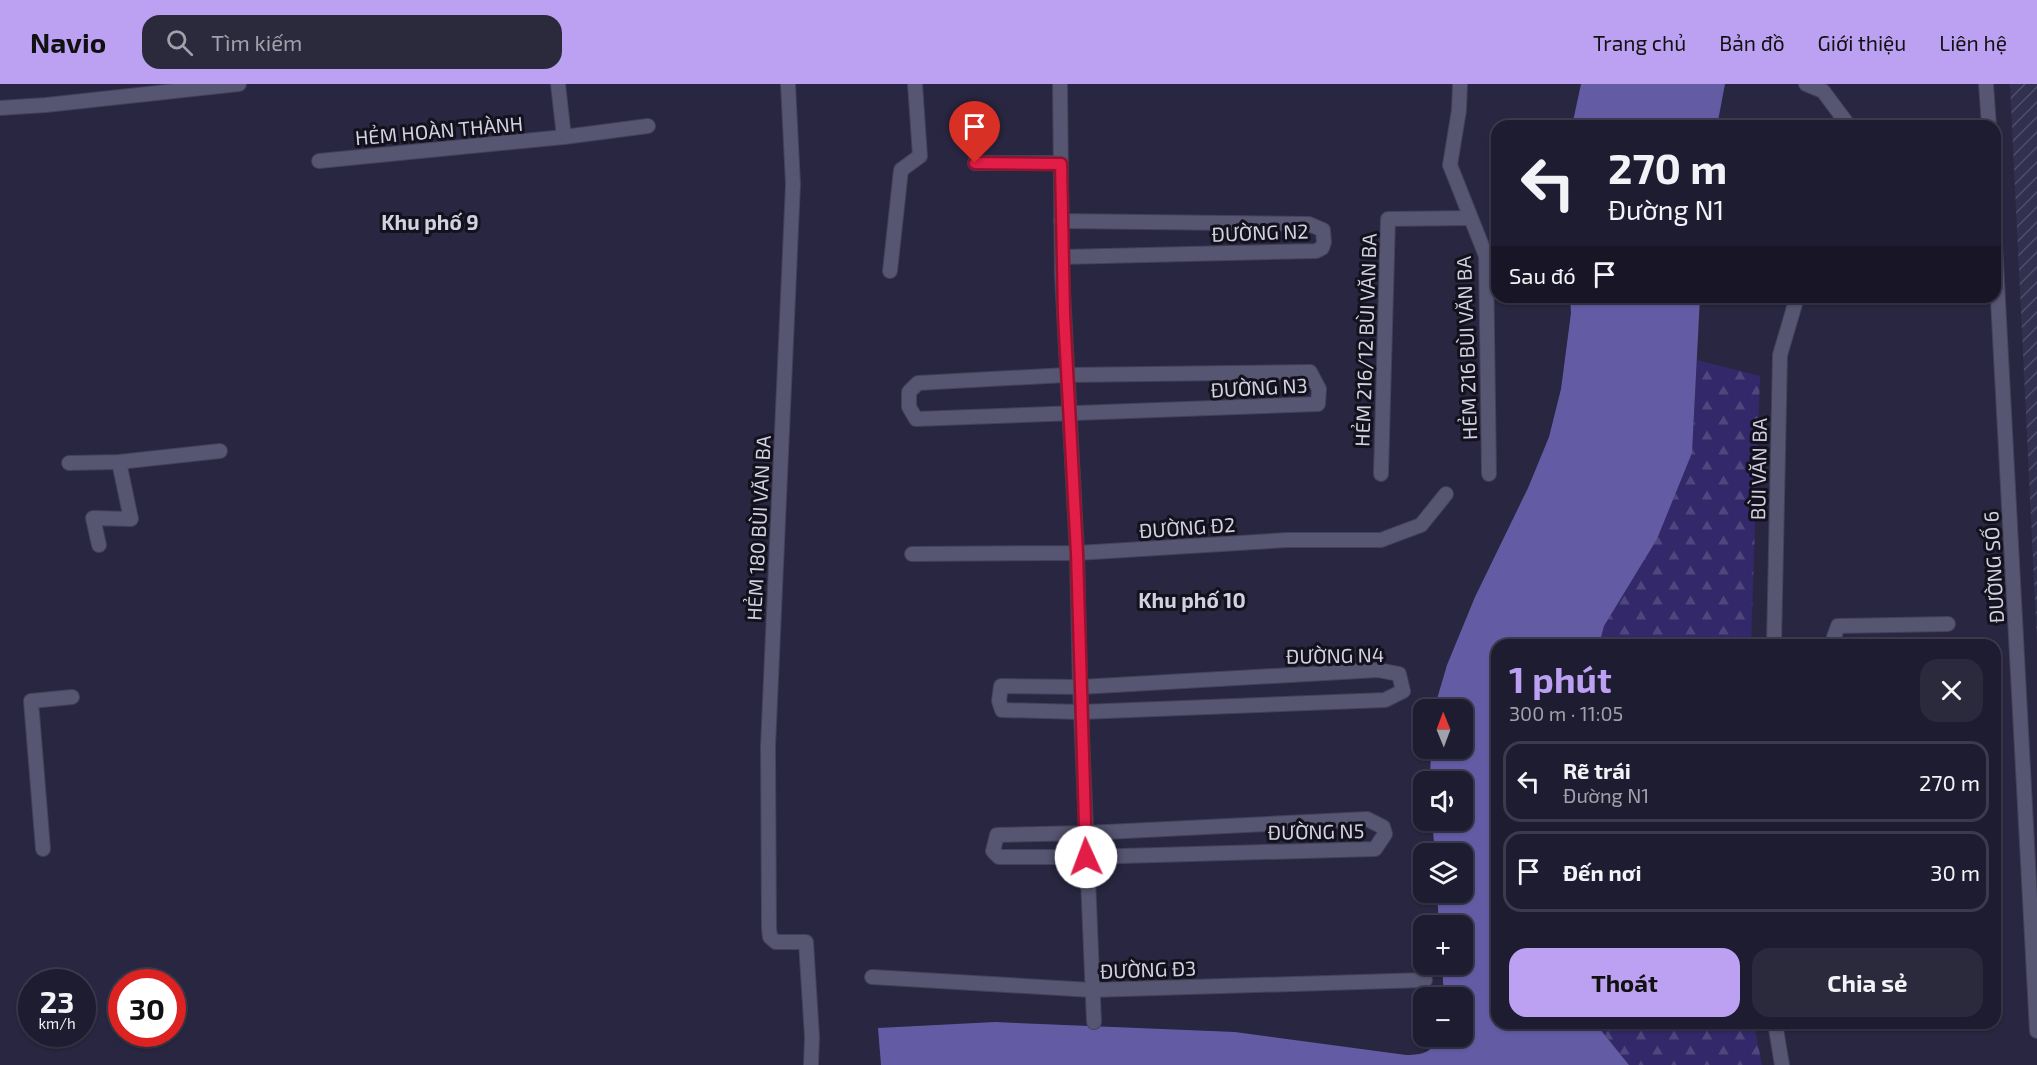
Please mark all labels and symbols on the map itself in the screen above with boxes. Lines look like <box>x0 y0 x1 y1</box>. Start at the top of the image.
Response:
pin <box>949 101 1000 163</box>
street label: HẺM HOÀN THÀNH <box>354 111 524 149</box>
district label: Khu phố 9 <box>381 209 479 234</box>
street label: ĐƯỜNG N2 <box>1211 218 1309 246</box>
street label: HẺM 216/12 BÙI VĂN BA <box>1349 232 1381 447</box>
street label: HẺM 216 BÙI VĂN BA <box>1451 255 1481 440</box>
street label: ĐƯỜNG N3 <box>1210 372 1308 402</box>
street label: BÙI VĂN BA <box>1745 417 1771 520</box>
street label: HẺM 180 BÙI VĂN BA <box>741 434 775 621</box>
street label: ĐƯỜNG SỐ 6 <box>1977 510 2008 624</box>
street label: ĐƯỜNG Đ2 <box>1138 512 1236 542</box>
district label: Khu phố 10 <box>1138 587 1246 612</box>
street label: ĐƯỜNG N4 <box>1286 642 1384 668</box>
north arrow <box>1413 699 1473 759</box>
street label: ĐƯỜNG N5 <box>1268 818 1364 844</box>
position arrow <box>1054 825 1118 889</box>
street label: ĐƯỜNG Đ3 <box>1099 955 1197 983</box>
speed limit sign: 30 <box>108 969 186 1047</box>

